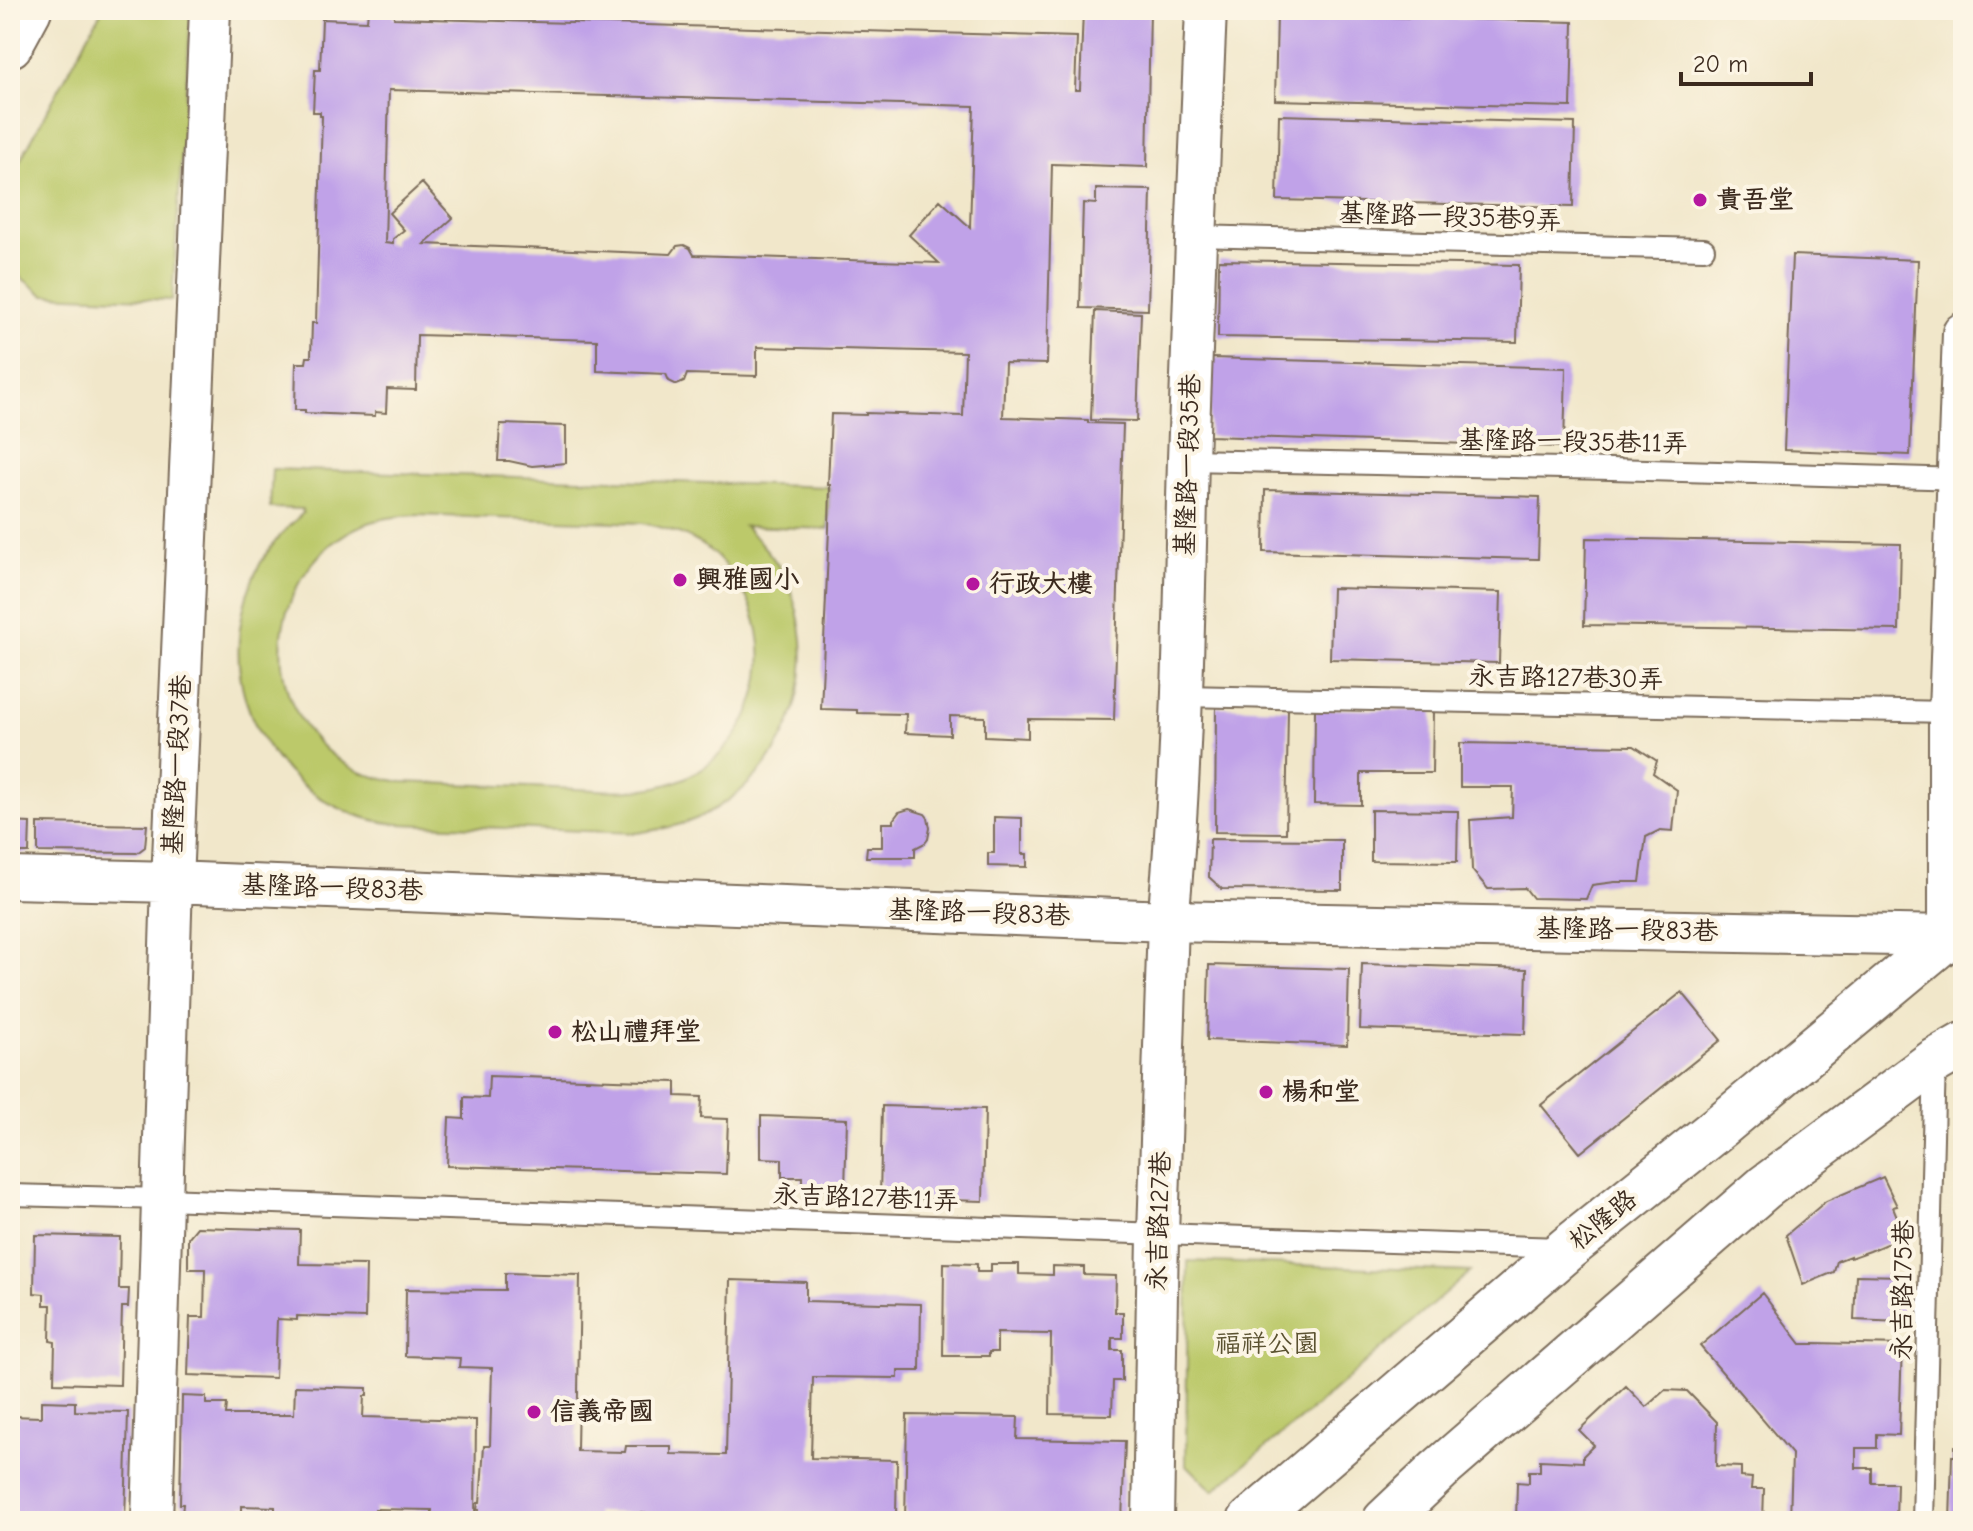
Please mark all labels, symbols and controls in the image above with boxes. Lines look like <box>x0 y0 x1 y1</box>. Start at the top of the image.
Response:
scale bar <box>1681 36 1811 86</box>
text: 20 m <box>1693 50 1748 78</box>
place label: 貴吾堂 <box>1716 185 1794 215</box>
marker: 貴吾堂 <box>1691 191 1709 209</box>
street label: 基隆路一段35巷9弄 <box>1338 198 1562 236</box>
street label: 基隆路一段35巷 <box>1170 373 1206 557</box>
street label: 基隆路一段35巷11弄 <box>1458 425 1688 459</box>
place label: 興雅國小 <box>696 565 800 595</box>
place label: 行政大樓 <box>989 569 1093 599</box>
marker: 興雅國小 <box>671 571 689 589</box>
marker: 行政大樓 <box>964 575 982 593</box>
street label: 永吉路127巷30弄 <box>1468 661 1664 695</box>
street label: 基隆路一段37巷 <box>157 674 197 856</box>
street label: 基隆路一段83巷 <box>240 870 424 906</box>
street label: 基隆路一段83巷 <box>887 895 1071 931</box>
street label: 基隆路一段83巷 <box>1535 913 1719 947</box>
place label: 松山禮拜堂 <box>571 1017 701 1047</box>
marker: 松山禮拜堂 <box>546 1023 564 1041</box>
place label: 楊和堂 <box>1282 1077 1360 1107</box>
marker: 楊和堂 <box>1257 1083 1275 1101</box>
street label: 永吉路127巷 <box>1142 1150 1176 1292</box>
street label: 永吉路127巷11弄 <box>772 1180 960 1216</box>
street label: 松隆路 <box>1563 1184 1643 1256</box>
street label: 永吉路175巷 <box>1887 1219 1919 1361</box>
park label: 福祥公園 <box>1215 1329 1319 1359</box>
place label: 信義帝國 <box>550 1397 654 1427</box>
marker: 信義帝國 <box>525 1403 543 1421</box>

